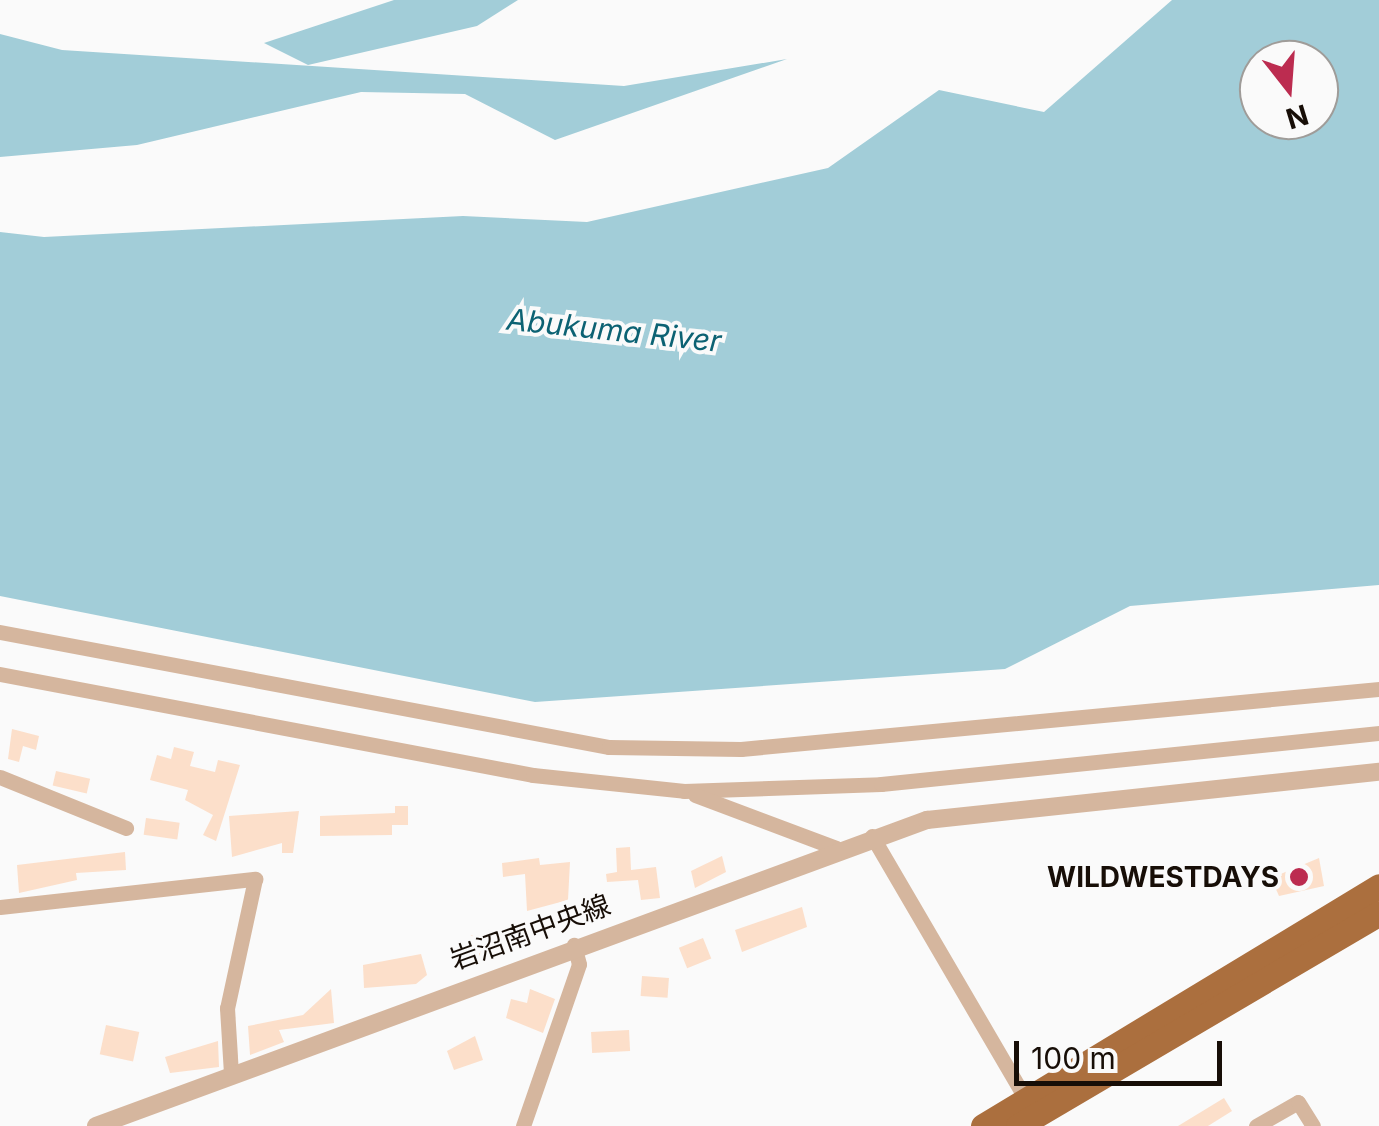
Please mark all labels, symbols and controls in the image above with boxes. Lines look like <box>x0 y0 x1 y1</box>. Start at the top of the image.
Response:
north arrow <box>1239 40 1339 140</box>
text: N <box>1282 97 1312 136</box>
water label: Abukuma River <box>505 301 723 359</box>
place label: WILDWESTDAYS <box>1047 860 1279 894</box>
marker: WILDWESTDAYS <box>1288 866 1310 888</box>
street label: 岩沼南中央線 <box>445 887 615 977</box>
scale bar <box>1019 1021 1226 1083</box>
text: 100 m <box>1031 1040 1116 1076</box>

